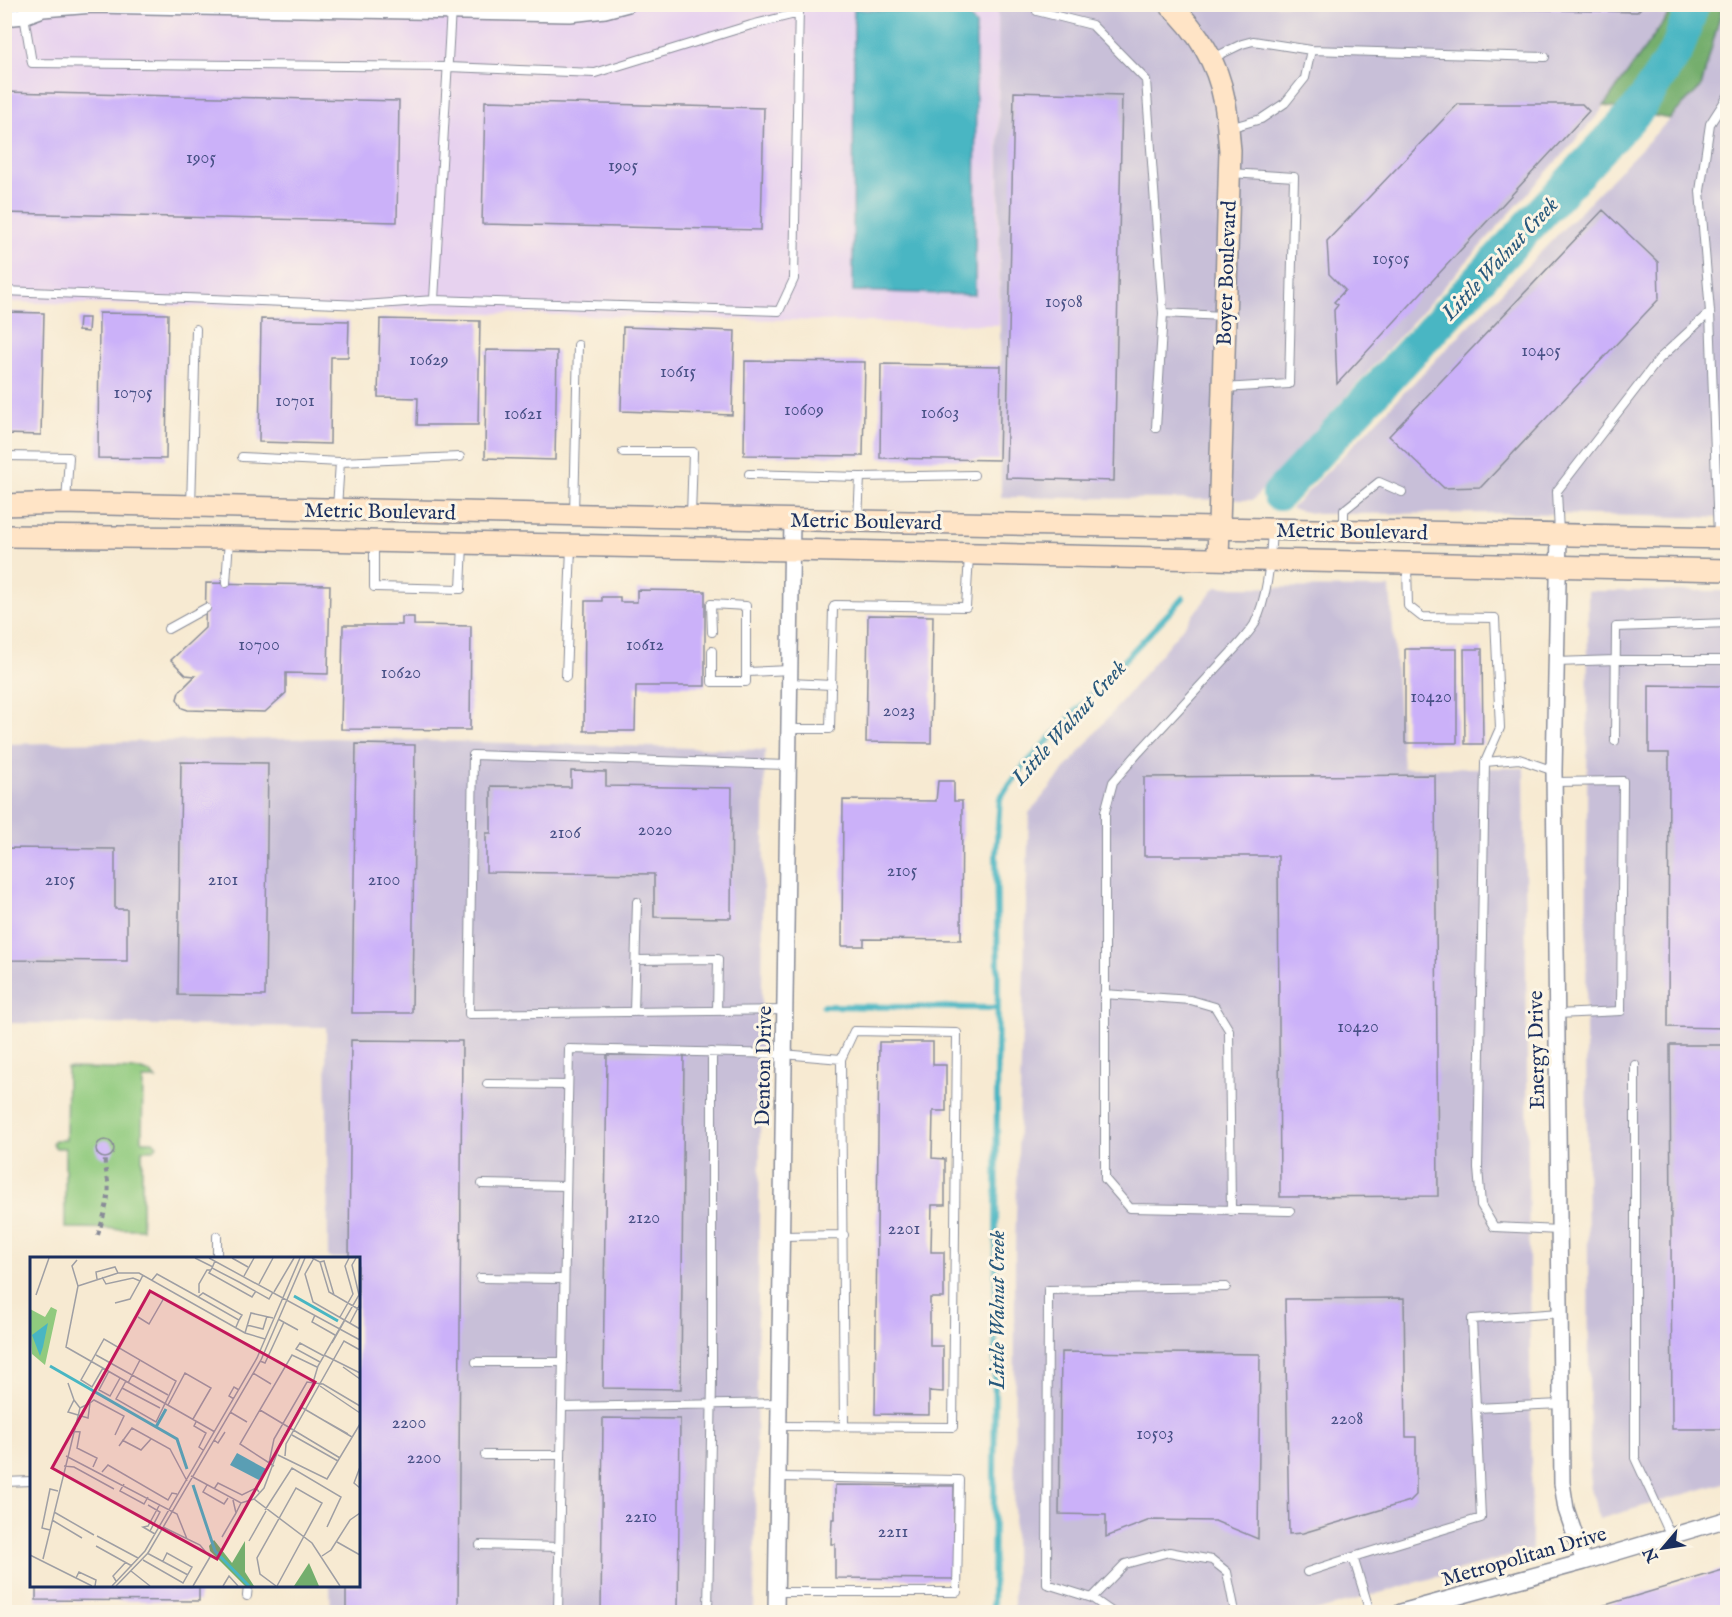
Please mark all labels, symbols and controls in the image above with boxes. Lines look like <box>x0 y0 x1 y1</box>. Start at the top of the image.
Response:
house number: 1905 <box>186 147 216 170</box>
house number: 1905 <box>608 155 638 178</box>
water label: Little Walnut Creek <box>1435 192 1565 328</box>
street label: Boyer Boulevard <box>1211 199 1244 346</box>
house number: 10505 <box>1372 248 1410 271</box>
house number: 10508 <box>1045 291 1083 314</box>
house number: 10405 <box>1521 340 1561 363</box>
house number: 10629 <box>409 349 449 372</box>
house number: 10615 <box>660 361 697 384</box>
house number: 10705 <box>113 382 153 405</box>
house number: 10701 <box>275 390 315 413</box>
house number: 10609 <box>784 399 824 422</box>
house number: 10603 <box>921 402 959 425</box>
house number: 10621 <box>504 403 542 426</box>
street label: Metric Boulevard <box>304 498 457 527</box>
street label: Metric Boulevard <box>790 508 943 537</box>
street label: Metric Boulevard <box>1276 518 1429 547</box>
house number: 10700 <box>238 634 280 657</box>
house number: 10612 <box>626 634 664 657</box>
water label: Little Walnut Creek <box>1005 655 1133 793</box>
house number: 10620 <box>381 662 421 685</box>
house number: 10420 <box>1410 686 1452 709</box>
house number: 2023 <box>883 700 915 723</box>
house number: 2020 <box>638 819 672 842</box>
house number: 2106 <box>549 822 581 845</box>
house number: 2105 <box>887 860 918 883</box>
house number: 2105 <box>45 869 76 892</box>
house number: 2101 <box>208 869 238 892</box>
house number: 2100 <box>368 869 400 892</box>
street label: Energy Drive <box>1523 990 1552 1110</box>
street label: Denton Drive <box>750 1005 779 1127</box>
house number: 10420 <box>1337 1016 1379 1039</box>
house number: 2120 <box>628 1207 660 1230</box>
house number: 2201 <box>888 1218 920 1241</box>
water label: Little Walnut Creek <box>984 1230 1012 1391</box>
inset map <box>30 1257 360 1587</box>
house number: 2208 <box>1331 1408 1363 1431</box>
house number: 2200 <box>392 1412 426 1435</box>
house number: 10503 <box>1136 1423 1174 1446</box>
house number: 2200 <box>407 1447 441 1470</box>
house number: 2210 <box>625 1506 657 1529</box>
north arrow <box>1633 1518 1693 1578</box>
house number: 2211 <box>878 1521 908 1544</box>
street label: Metropolitan Drive <box>1439 1521 1610 1594</box>
text: N <box>1639 1543 1664 1566</box>

